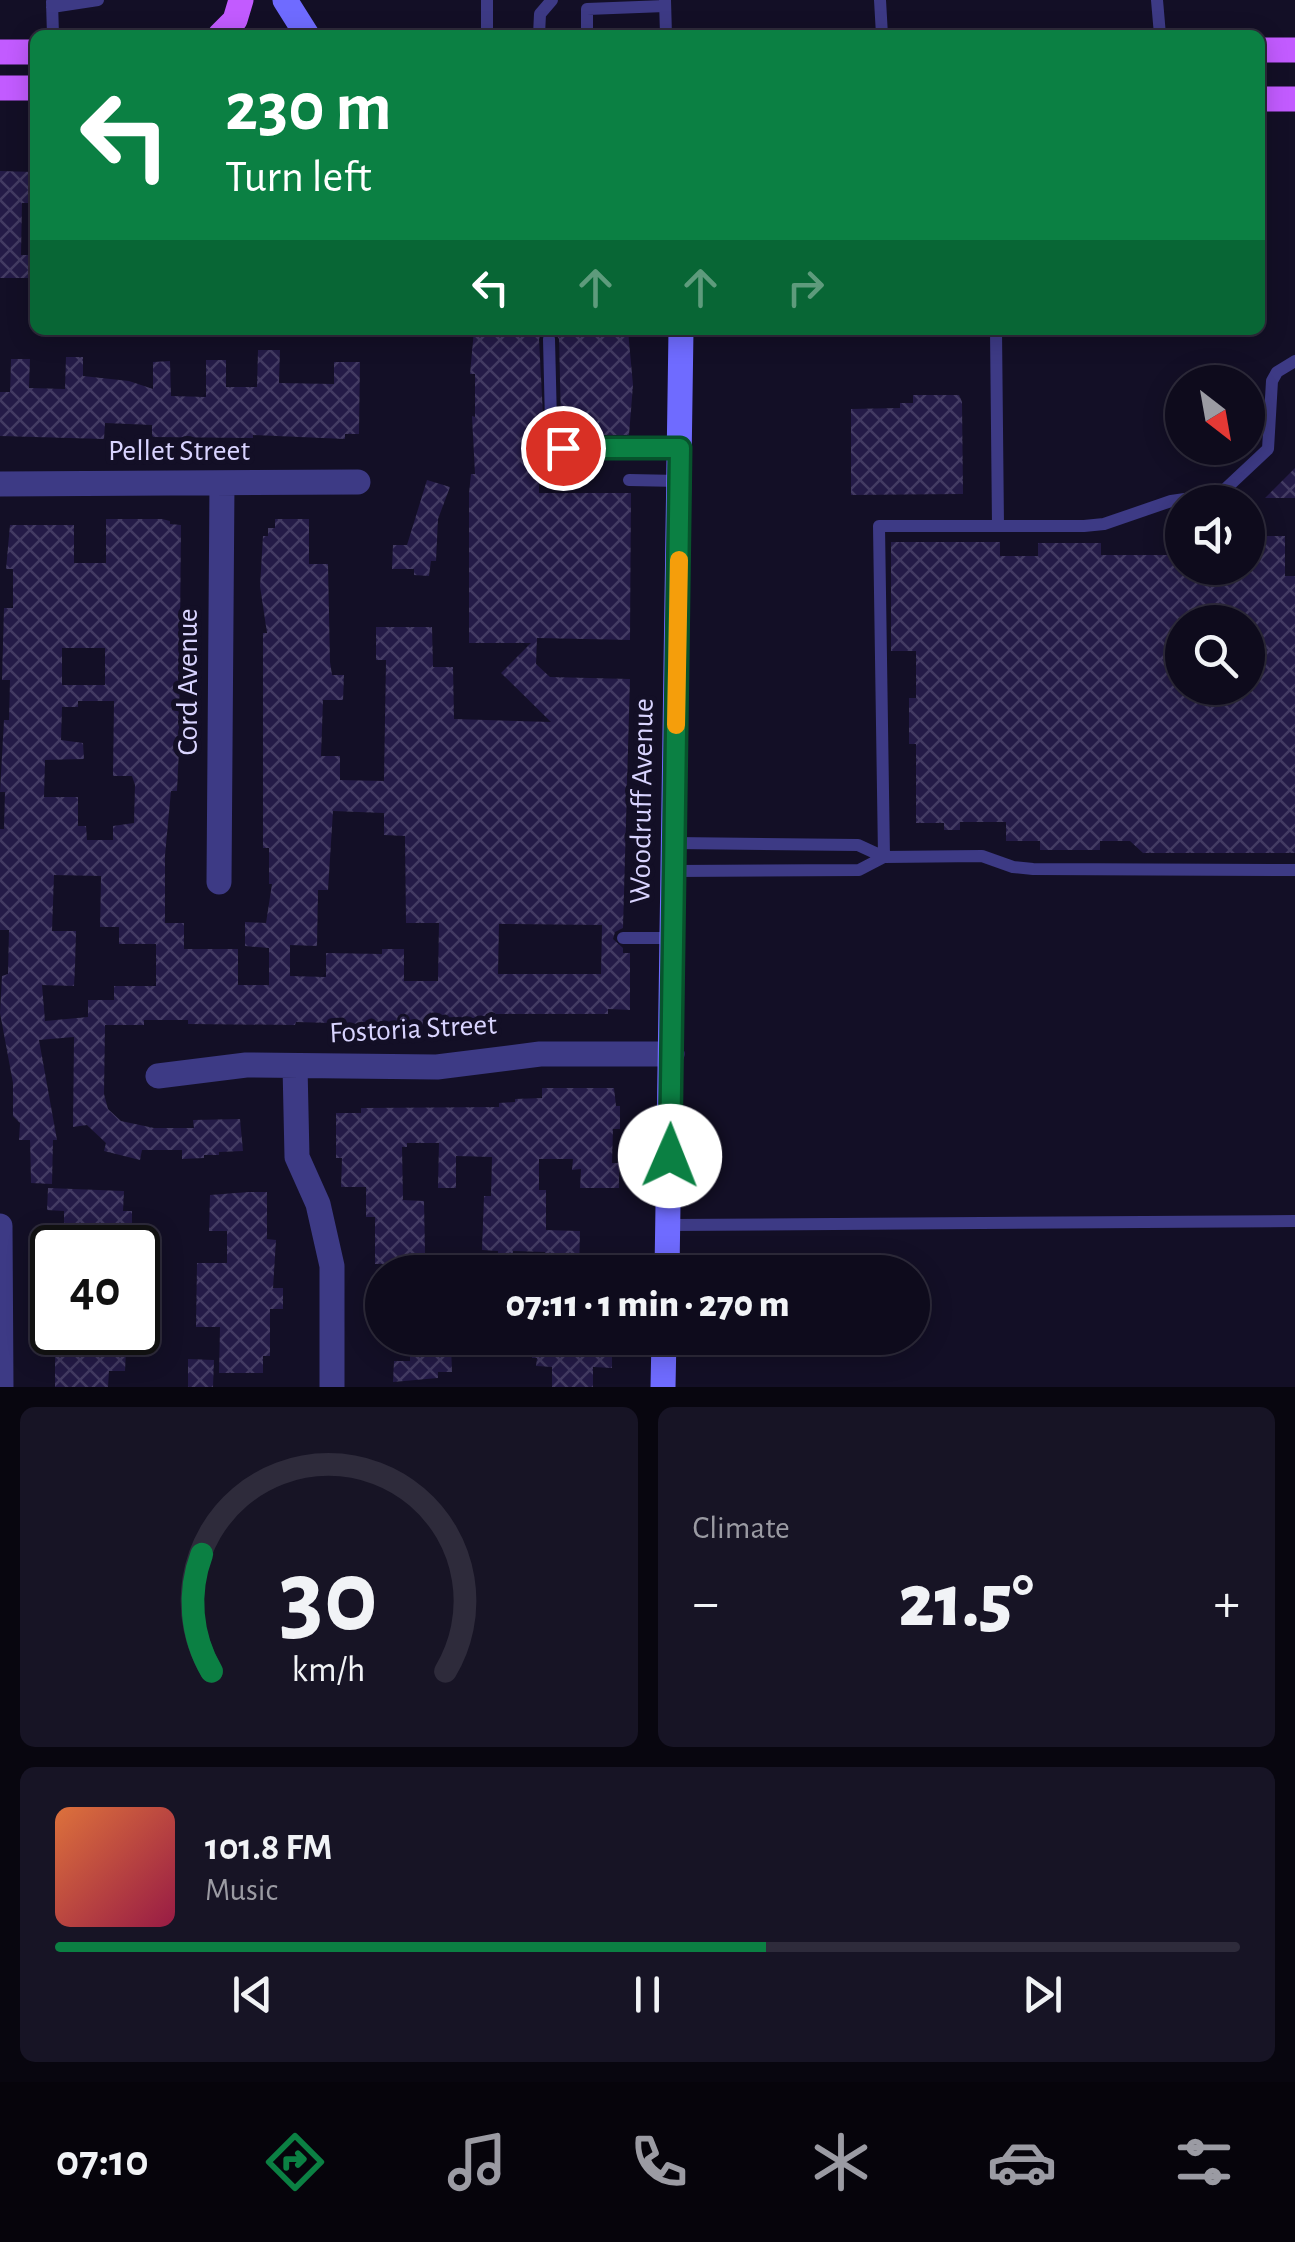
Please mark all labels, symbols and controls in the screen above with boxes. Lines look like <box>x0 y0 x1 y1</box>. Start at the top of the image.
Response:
icon: left <box>60 70 190 200</box>
text: 230 m <box>225 73 392 143</box>
text: Turn left <box>225 155 372 200</box>
icon: left <box>463 260 518 315</box>
icon: ahead <box>568 260 623 315</box>
icon: ahead <box>673 260 728 315</box>
icon: right <box>778 260 833 315</box>
north arrow <box>1165 365 1265 465</box>
map controls <box>1165 365 1265 705</box>
pin <box>521 406 606 491</box>
icon: arrive <box>536 421 591 476</box>
street label: Pellet Street <box>108 436 250 466</box>
button: sound <box>1165 485 1265 585</box>
button: search <box>1165 605 1265 705</box>
street label: Cord Avenue <box>173 608 203 756</box>
street label: Woodruff Avenue <box>625 698 659 904</box>
street label: Fostoria Street <box>328 1010 498 1048</box>
position arrow <box>618 1104 722 1208</box>
speed limit sign: 40 <box>30 1225 160 1355</box>
text: 07:11 · 1 min · 270 m <box>505 1286 790 1324</box>
text: Climate <box>693 1512 790 1544</box>
text: 30 <box>279 1546 378 1650</box>
text: 21.5° <box>899 1565 1034 1640</box>
text: − <box>693 1576 719 1631</box>
text: + <box>1214 1576 1240 1631</box>
text: km/h <box>292 1652 366 1688</box>
text: 101.8 FM <box>205 1829 333 1867</box>
text: Music <box>205 1874 278 1906</box>
icon: previous <box>225 1967 280 2022</box>
icon: pause <box>620 1967 675 2022</box>
icon: next <box>1015 1967 1070 2022</box>
icon: directions <box>260 2127 330 2197</box>
icon: music <box>442 2127 512 2197</box>
icon: phone <box>624 2127 694 2197</box>
icon: climate <box>806 2127 876 2197</box>
icon: car <box>987 2127 1057 2197</box>
icon: filters <box>1169 2127 1239 2197</box>
text: 07:10 <box>56 2139 149 2184</box>

